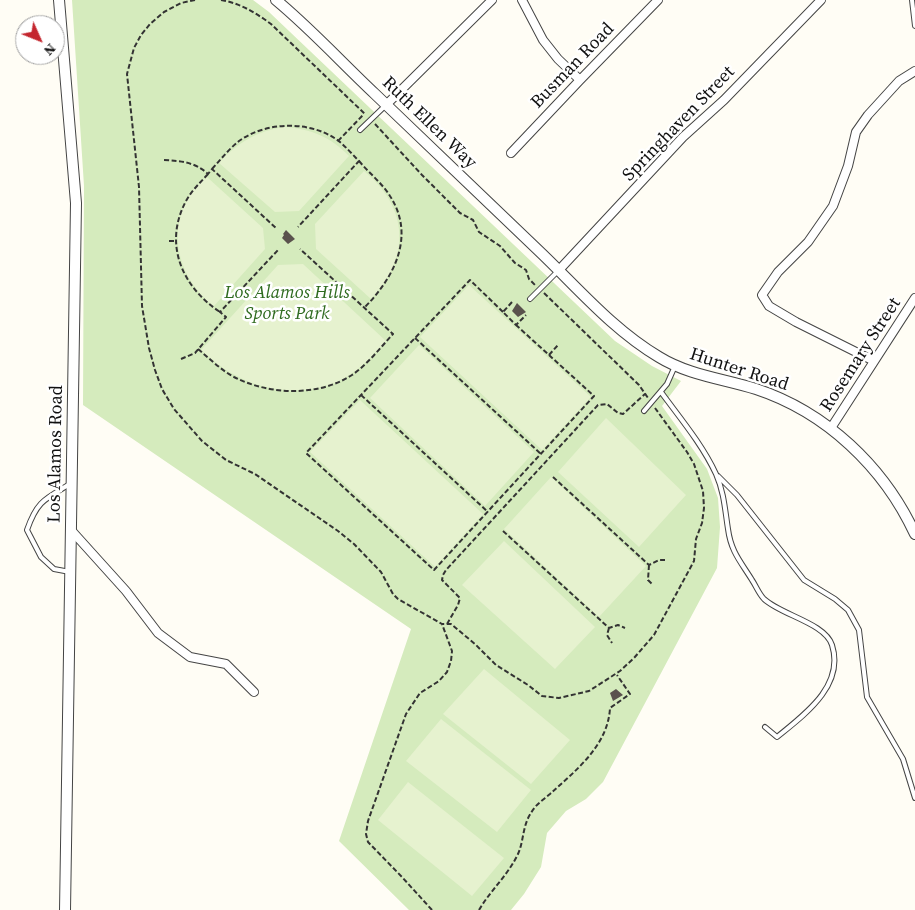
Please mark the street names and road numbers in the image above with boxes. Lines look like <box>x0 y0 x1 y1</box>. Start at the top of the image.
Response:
street label: Busman Road <box>527 19 619 113</box>
street label: Springhaven Street <box>619 62 739 186</box>
street label: Ruth Ellen Way <box>377 73 481 173</box>
street label: Rosemary Street <box>816 294 906 416</box>
street label: Hunter Road <box>687 344 791 396</box>
street label: Los Alamos Road <box>44 385 68 523</box>

